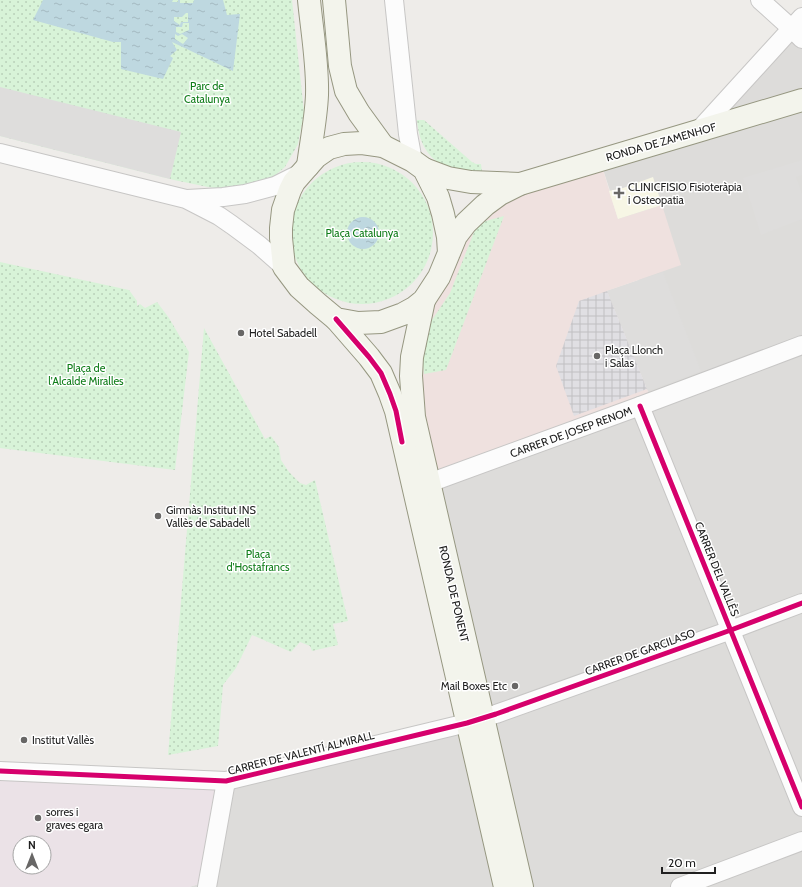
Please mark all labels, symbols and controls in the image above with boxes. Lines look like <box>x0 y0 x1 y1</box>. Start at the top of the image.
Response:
park label: Parc de Catalunya <box>184 79 231 106</box>
street label: RONDA DE ZAMENHOF <box>604 119 718 164</box>
place label: CLINICFISIO Fisioteràpia i Osteopatia <box>628 180 742 207</box>
marker: CLINICFISIO Fisioteràpia i Osteopatia <box>613 187 625 199</box>
park label: Plaça Catalunya <box>326 226 399 240</box>
place label: Hotel Sabadell <box>249 326 317 340</box>
marker: Hotel Sabadell <box>236 328 246 338</box>
place label: Plaça Llonch i Salas <box>605 343 663 370</box>
marker: Plaça Llonch i Salas <box>592 351 602 361</box>
park label: Plaça de l'Alcalde Miralles <box>48 361 124 388</box>
street label: CARRER DE JOSEP RENOM <box>508 403 634 461</box>
place label: Gimnàs Institut INS Vallès de Sabadell <box>166 503 256 530</box>
marker: Gimnàs Institut INS Vallès de Sabadell <box>153 511 163 521</box>
street label: CARRER DEL VALLÈS <box>692 520 743 619</box>
street label: RONDA DE PONENT <box>436 544 472 644</box>
park label: Plaça d'Hostafrancs <box>226 547 290 574</box>
street label: CARRER DE GARCILASO <box>583 625 697 678</box>
place label: Mail Boxes Etc <box>441 679 507 693</box>
marker: Mail Boxes Etc <box>510 681 520 691</box>
street label: CARRER DE VALENTÍ ALMIRALL <box>226 728 376 778</box>
place label: Institut Vallès <box>32 733 94 747</box>
marker: Institut Vallès <box>19 735 29 745</box>
place label: sorres i graves egara <box>46 805 104 832</box>
marker: sorres i graves egara <box>33 813 43 823</box>
north arrow <box>12 835 52 875</box>
text: N <box>28 838 36 852</box>
scale bar <box>662 849 715 875</box>
text: 20 m <box>668 855 696 870</box>

